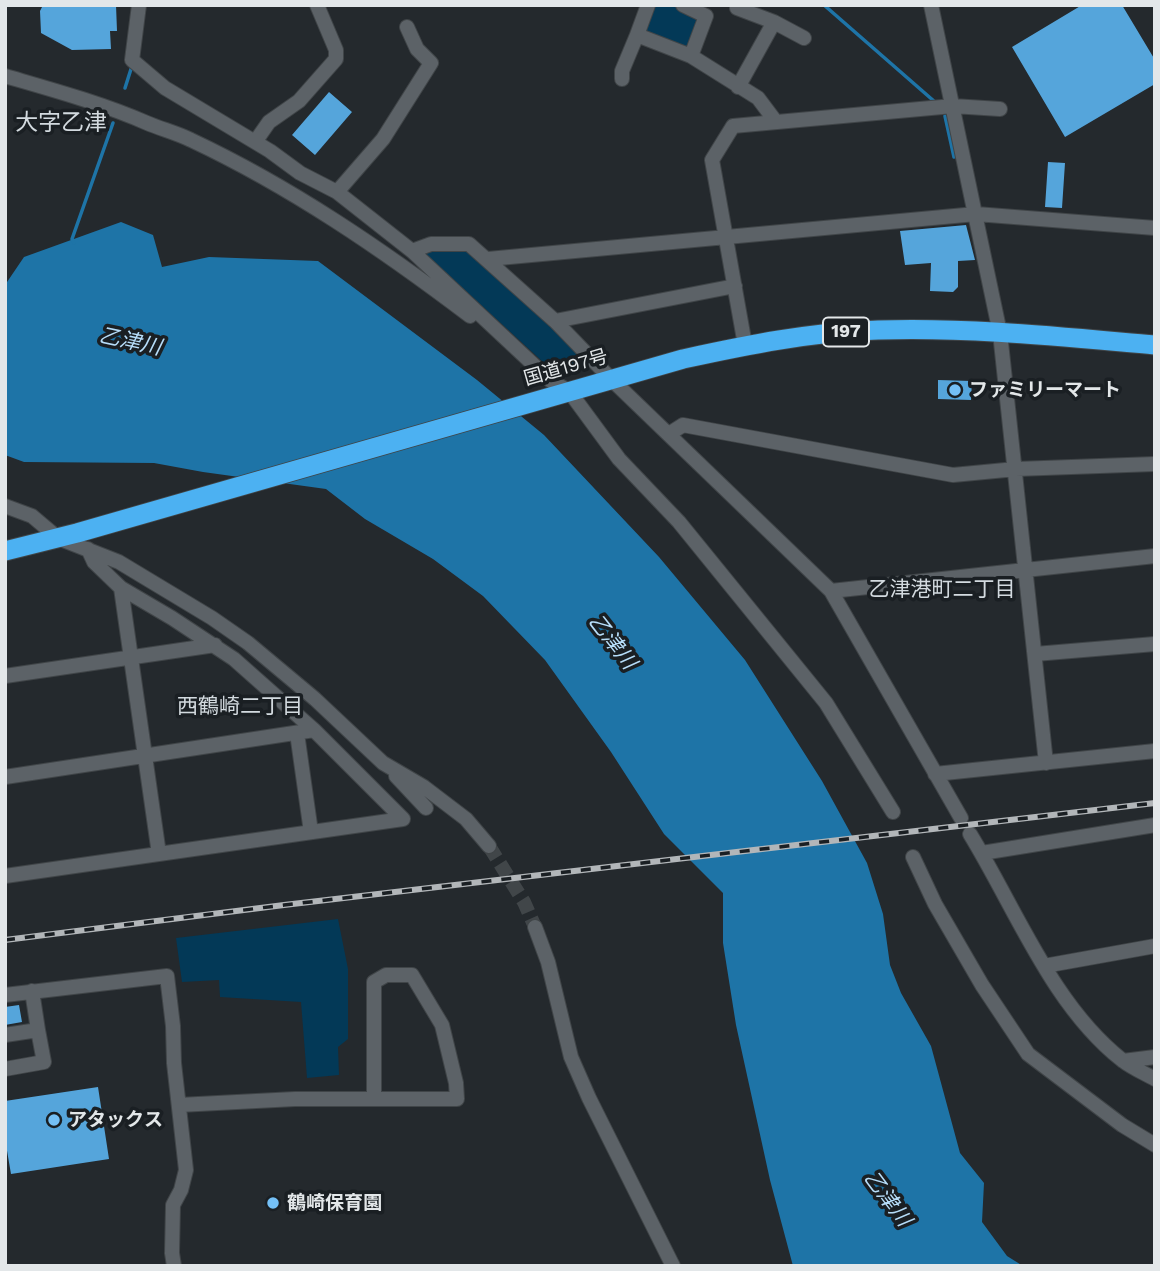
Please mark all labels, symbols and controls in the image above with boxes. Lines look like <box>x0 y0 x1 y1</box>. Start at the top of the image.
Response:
district label: 大字乙津 <box>15 109 107 137</box>
road number: 197 <box>823 318 869 346</box>
water label: 乙津川 <box>97 323 163 361</box>
street label: 国道197号 <box>521 345 611 391</box>
place label: ファミリーマート <box>969 379 1121 401</box>
marker: ファミリーマート <box>947 382 963 398</box>
district label: 乙津港町二丁目 <box>869 577 1015 603</box>
water label: 乙津川 <box>583 609 641 675</box>
district label: 西鶴崎二丁目 <box>177 694 303 720</box>
place label: アタックス <box>68 1109 163 1131</box>
marker: アタックス <box>46 1112 62 1128</box>
water label: 乙津川 <box>858 1166 916 1232</box>
place label: 鶴崎保育園 <box>287 1192 382 1214</box>
marker: 鶴崎保育園 <box>265 1195 281 1211</box>

